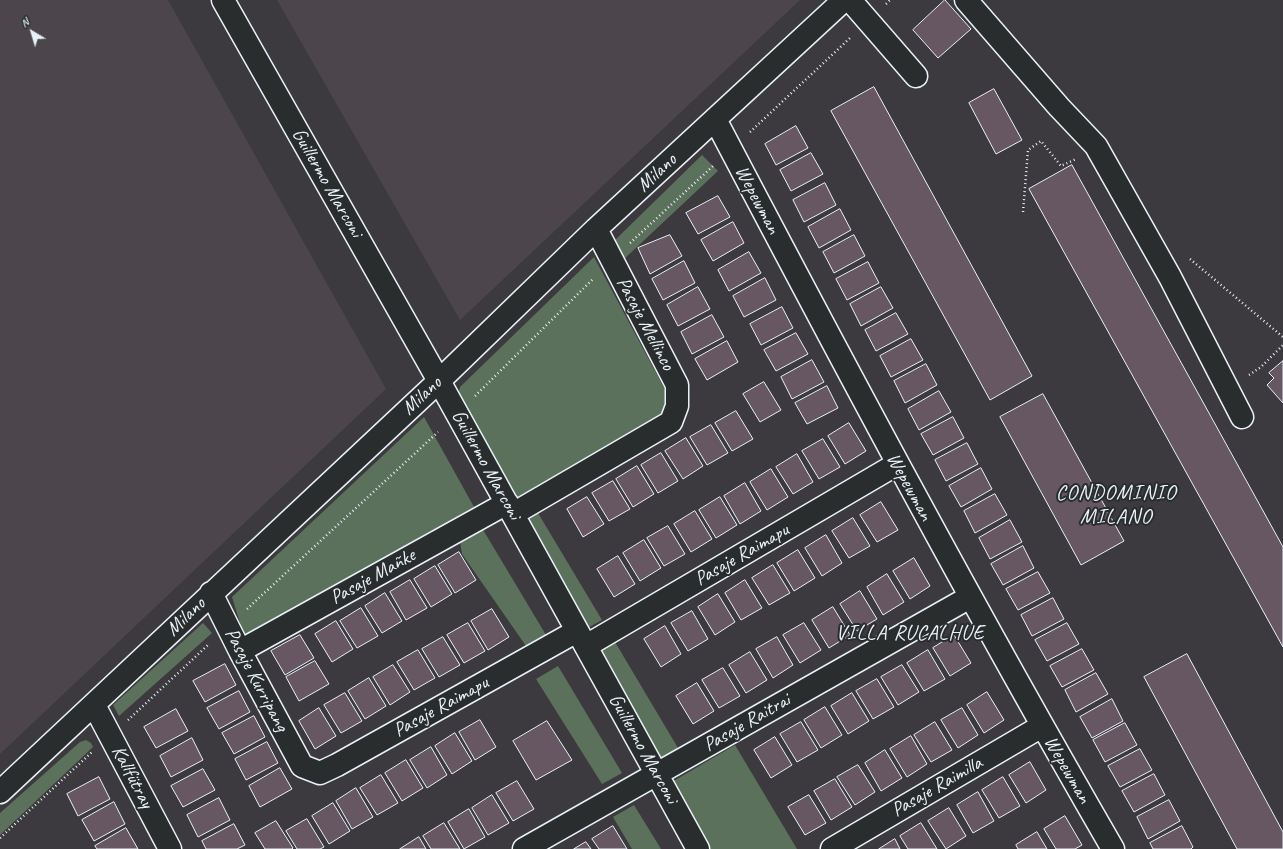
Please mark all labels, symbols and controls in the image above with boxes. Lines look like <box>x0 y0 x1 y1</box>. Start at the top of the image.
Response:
north arrow <box>12 12 52 52</box>
text: N <box>18 15 32 30</box>
street label: Guillermo Marconi <box>286 124 368 242</box>
street label: Milano <box>632 149 682 197</box>
street label: Wepewman <box>729 162 785 238</box>
street label: Pasaje Mellinco <box>610 273 680 375</box>
street label: Milano <box>397 372 447 420</box>
street label: Guillermo Marconi <box>446 406 526 524</box>
street label: Wepewman <box>881 449 937 525</box>
district label: CONDOMINIO MILANO <box>1057 480 1175 530</box>
street label: Pasaje Raimapu <box>691 518 793 592</box>
street label: Pasaje Mañke <box>326 544 420 610</box>
street label: Milano <box>161 592 211 642</box>
district label: VILLA RUCALHUE <box>836 620 984 646</box>
street label: Pasaje Kurripang <box>219 624 293 736</box>
street label: Pasaje Raimapu <box>389 671 493 743</box>
street label: Pasaje Raitrai <box>699 689 795 757</box>
street label: Guillermo Marconi <box>603 690 683 808</box>
street label: Wepewman <box>1038 732 1096 808</box>
street label: Kallfütray <box>106 742 158 812</box>
street label: Pasaje Raimilla <box>887 751 987 823</box>

